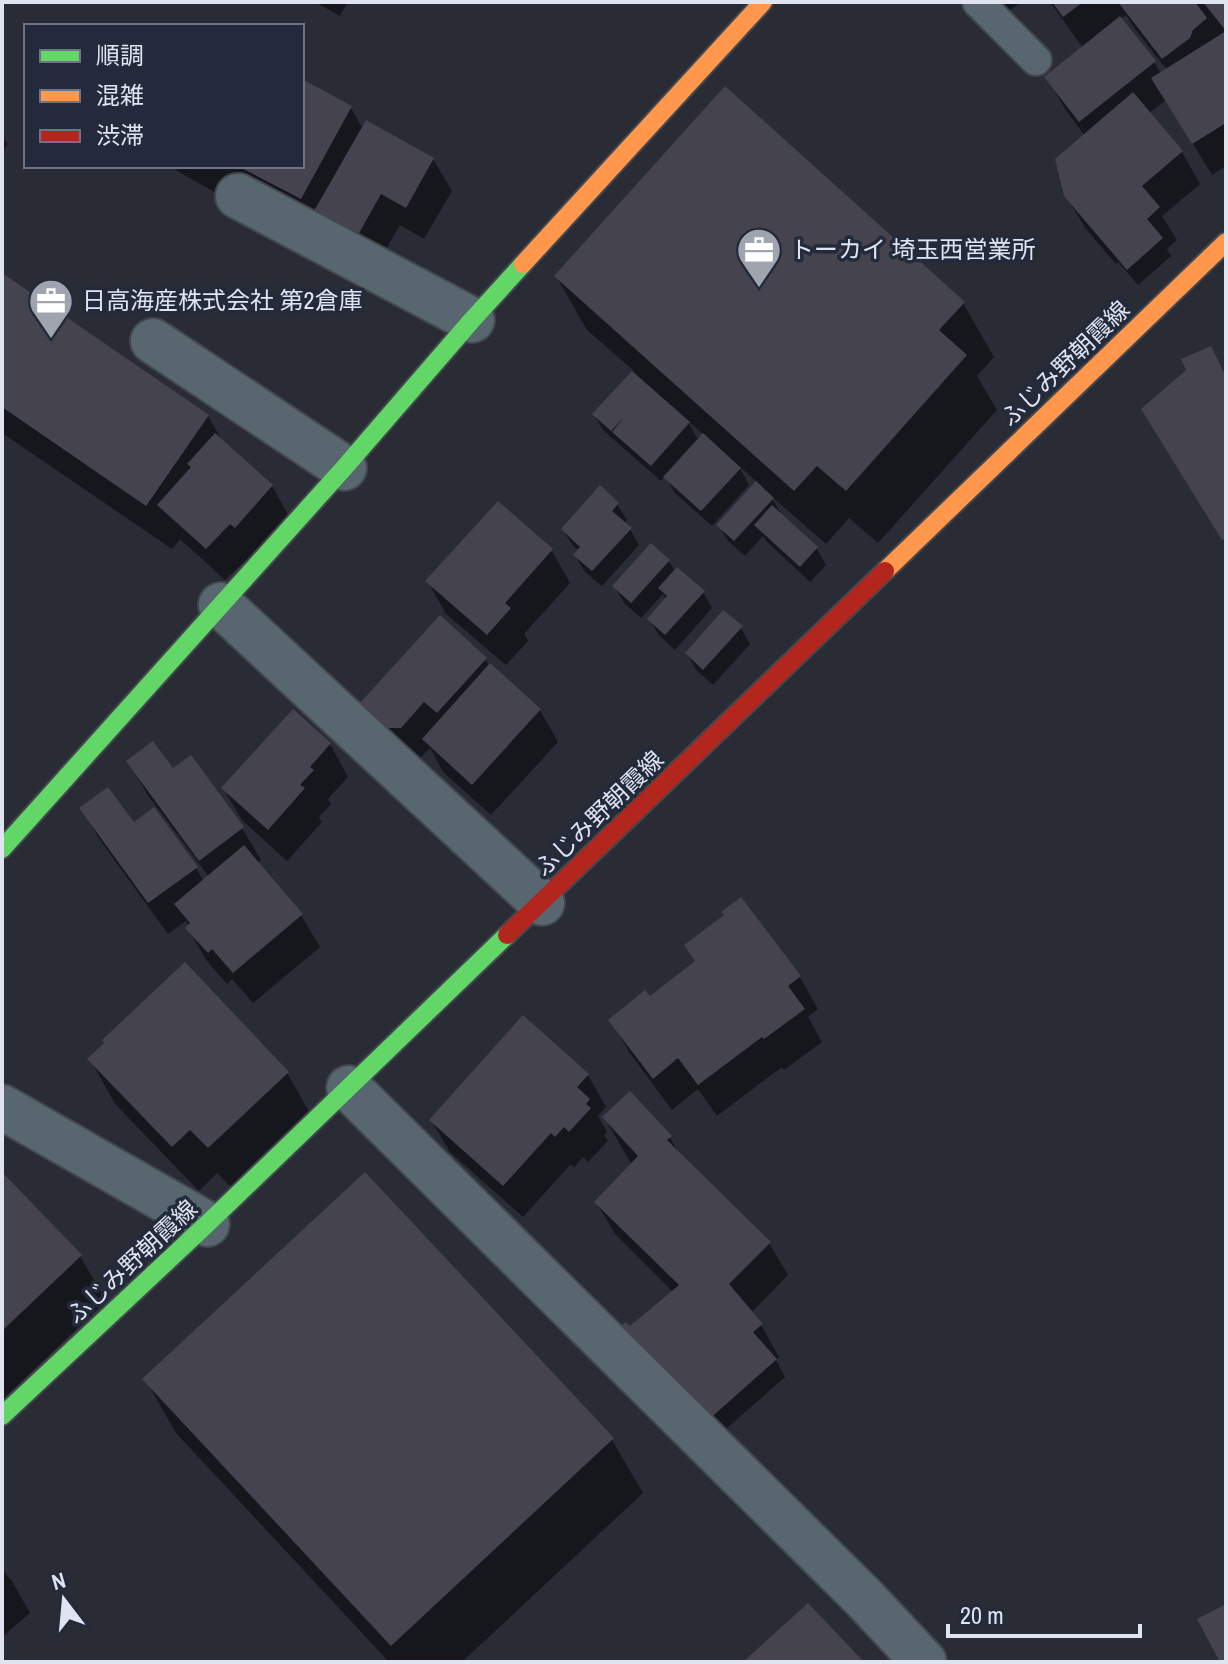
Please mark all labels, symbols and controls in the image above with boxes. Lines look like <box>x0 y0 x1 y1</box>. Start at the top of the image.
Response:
legend <box>24 24 304 168</box>
text: 順調 <box>96 39 144 71</box>
text: 混雑 <box>96 79 144 111</box>
text: 渋滞 <box>96 119 144 151</box>
office icon: トーカイ 埼玉西営業所 <box>735 226 783 289</box>
place label: トーカイ 埼玉西営業所 <box>790 233 1035 265</box>
office icon: 日高海産株式会社 第2倉庫 <box>27 277 75 340</box>
place label: 日高海産株式会社 第2倉庫 <box>82 284 362 316</box>
street label: ふじみ野朝霞線 <box>993 293 1136 433</box>
street label: ふじみ野朝霞線 <box>527 743 670 883</box>
street label: ふじみ野朝霞線 <box>59 1192 204 1330</box>
north arrow <box>24 1560 104 1640</box>
text: N <box>48 1565 69 1597</box>
scale bar <box>948 1588 1140 1638</box>
text: 20 m <box>960 1599 1004 1631</box>

